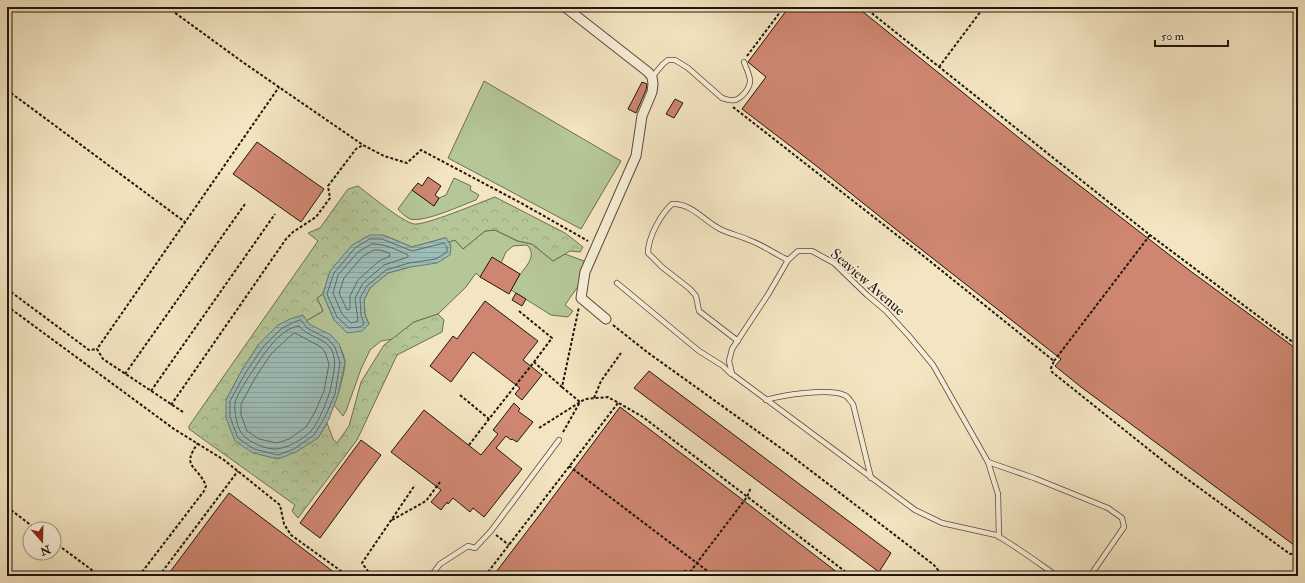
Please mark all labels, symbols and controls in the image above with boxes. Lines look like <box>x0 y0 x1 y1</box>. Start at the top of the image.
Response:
scale bar <box>1155 22 1228 48</box>
text: 50 m <box>1161 29 1185 44</box>
street label: Seaview Avenue <box>826 245 909 320</box>
north arrow <box>22 521 62 561</box>
text: N <box>37 542 53 558</box>

